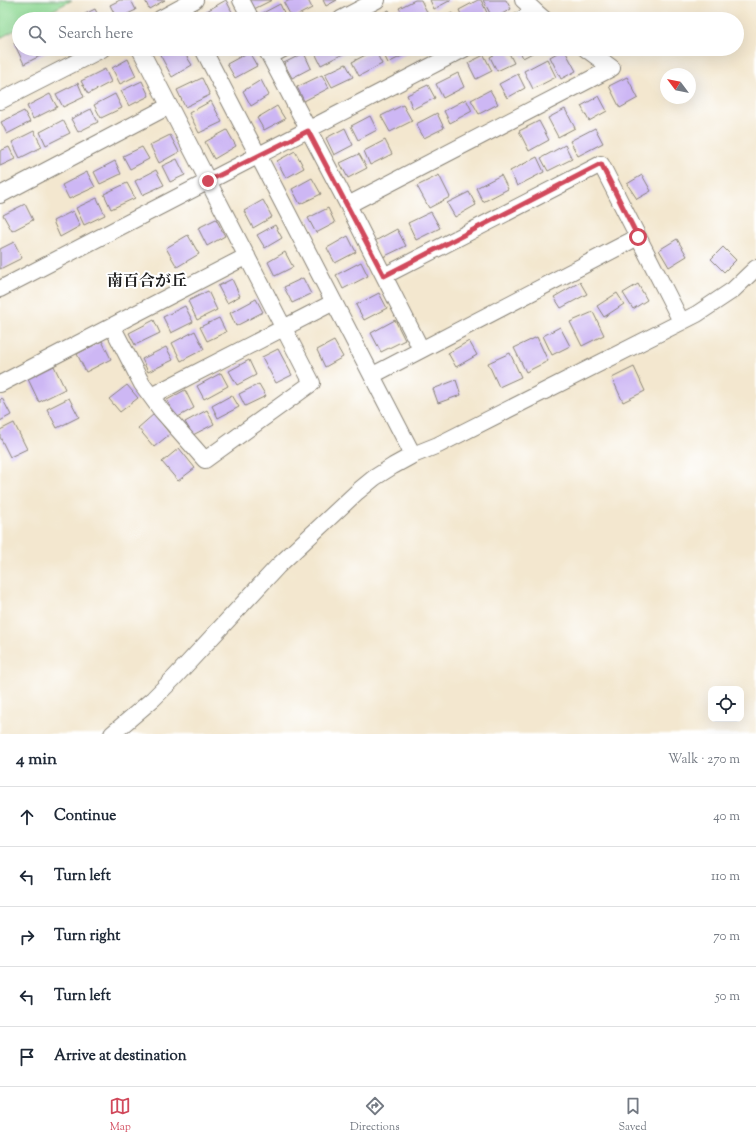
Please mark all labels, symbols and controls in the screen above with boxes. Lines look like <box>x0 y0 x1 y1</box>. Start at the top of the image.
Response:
search box <box>12 12 744 56</box>
icon: search <box>26 23 48 45</box>
text: Search here <box>58 24 133 45</box>
north arrow <box>660 68 696 104</box>
route end <box>199 172 217 190</box>
route start <box>629 228 647 246</box>
district label: 南百合が丘 <box>107 271 187 294</box>
map controls <box>708 686 744 722</box>
button: locate <box>708 686 744 722</box>
text: 4 min <box>16 748 57 772</box>
text: Walk · 270 m <box>668 751 740 769</box>
icon: ahead <box>16 806 38 828</box>
text: Continue <box>54 806 116 827</box>
text: 40 m <box>713 808 740 826</box>
icon: left <box>16 866 38 888</box>
text: Turn left <box>54 866 111 887</box>
text: 110 m <box>711 868 740 886</box>
icon: right <box>16 926 38 948</box>
text: Turn right <box>54 926 120 947</box>
text: 70 m <box>713 928 740 946</box>
icon: left <box>16 986 38 1008</box>
text: Turn left <box>54 986 111 1007</box>
text: 50 m <box>715 988 740 1006</box>
icon: arrive <box>16 1046 38 1068</box>
text: Arrive at destination <box>54 1046 187 1067</box>
tab: Map <box>109 1095 131 1135</box>
tab: Directions <box>350 1095 400 1135</box>
tab: Saved <box>618 1095 647 1135</box>

